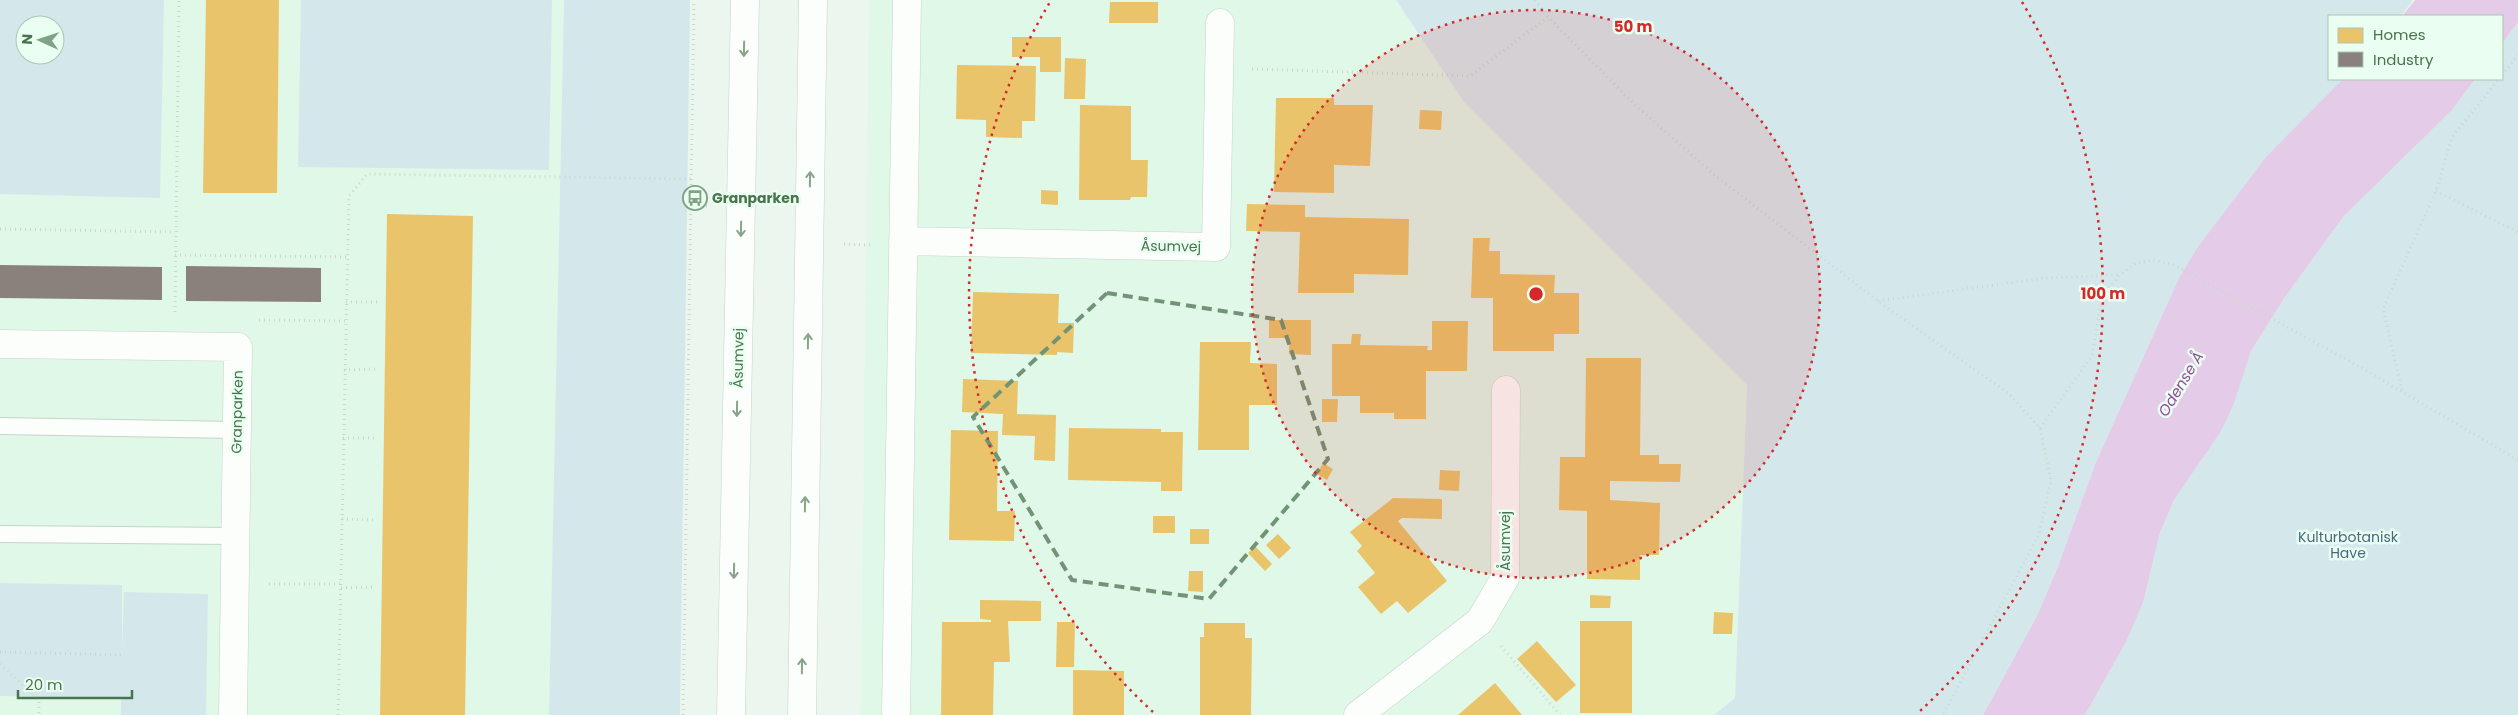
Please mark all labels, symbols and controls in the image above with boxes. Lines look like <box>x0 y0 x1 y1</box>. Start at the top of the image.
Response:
north arrow <box>15 15 65 65</box>
legend <box>2328 15 2503 80</box>
text: 50 m <box>1614 16 1652 37</box>
text: Homes <box>2373 24 2426 45</box>
text: N <box>17 34 37 45</box>
one-way arrow <box>739 40 749 56</box>
text: Industry <box>2373 49 2434 70</box>
one-way arrow <box>805 171 815 188</box>
bus stop icon: Granparken <box>682 185 708 211</box>
place label: Granparken <box>712 188 799 208</box>
one-way arrow <box>736 220 746 236</box>
street label: Åsumvej <box>1141 235 1201 257</box>
text: 100 m <box>2081 283 2125 304</box>
centre of rings <box>1527 285 1545 303</box>
street label: Åsumvej <box>727 328 749 388</box>
one-way arrow <box>803 334 812 350</box>
water label: Odense Å <box>2153 347 2208 420</box>
street label: Granparken <box>226 370 248 454</box>
one-way arrow <box>733 400 742 416</box>
one-way arrow <box>800 496 810 512</box>
street label: Åsumvej <box>1495 511 1515 571</box>
park label: Kulturbotanisk Have <box>2298 527 2399 563</box>
one-way arrow <box>729 562 739 579</box>
one-way arrow <box>798 659 807 675</box>
scale bar <box>18 668 131 700</box>
text: 20 m <box>25 674 63 695</box>

